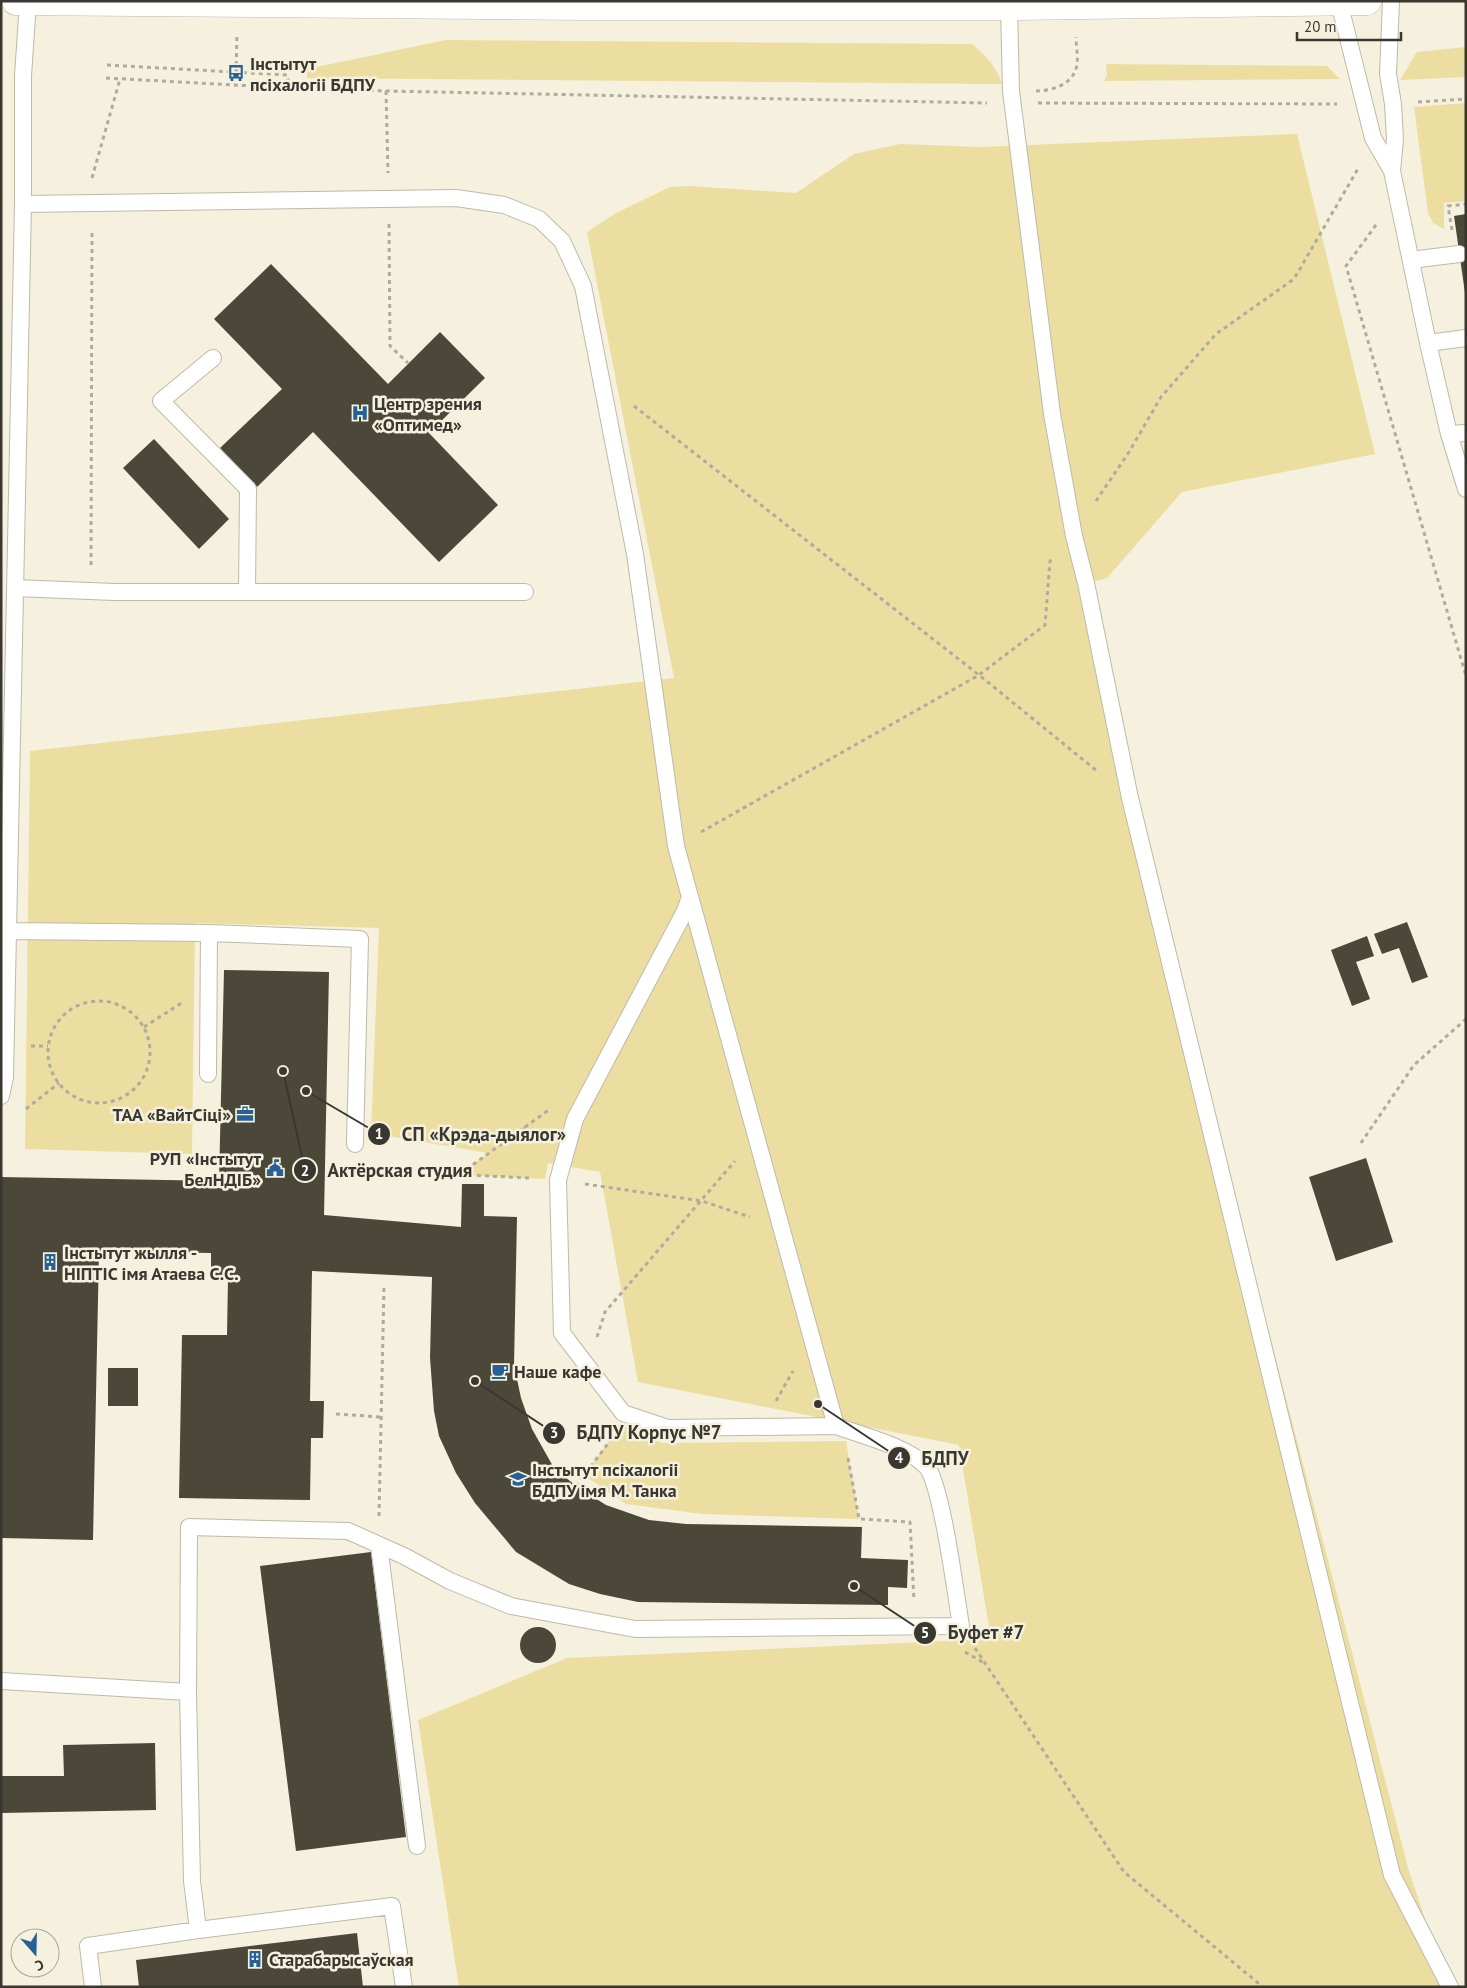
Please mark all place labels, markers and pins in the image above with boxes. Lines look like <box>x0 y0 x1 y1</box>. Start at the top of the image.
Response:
place label: Інстытут псіхалогіі БДПУ <box>250 52 376 96</box>
bus stop icon: Інстытут псіхалогіі БДПУ <box>226 63 246 83</box>
place label: Центр зрения «Оптимед» <box>374 392 482 436</box>
hospital icon: Центр зрения «Оптимед» <box>350 403 370 423</box>
place label: ТАА «ВайтСіці» <box>113 1103 231 1126</box>
office icon: ТАА «ВайтСіці» <box>235 1104 255 1124</box>
callout: СП «Крэда-дыялог» <box>367 1117 576 1151</box>
place label: РУП «Інстытут БелНДІБ» <box>150 1147 261 1191</box>
callout: Актёрская студия <box>293 1153 483 1187</box>
public building icon: РУП «Інстытут БелНДІБ» <box>265 1158 285 1178</box>
place label: Інстытут жылля - НІПТІС імя Атаева С.С. <box>64 1241 239 1285</box>
building icon: Інстытут жылля - НІПТІС імя Атаева С.С. <box>40 1252 60 1272</box>
place label: Наше кафе <box>514 1360 601 1383</box>
cafe icon: Наше кафе <box>490 1361 510 1381</box>
callout: БДПУ Корпус №7 <box>542 1416 732 1450</box>
callout: БДПУ <box>887 1441 978 1475</box>
place label: Інстытут псіхалогіі БДПУ імя М. Танка <box>532 1458 678 1502</box>
school or university icon: Інстытут псіхалогіі БДПУ імя М. Танка <box>508 1469 528 1489</box>
callout: Буфет #7 <box>913 1616 1035 1650</box>
place label: Старабарысаўская <box>269 1948 414 1971</box>
building icon: Старабарысаўская <box>245 1949 265 1969</box>

